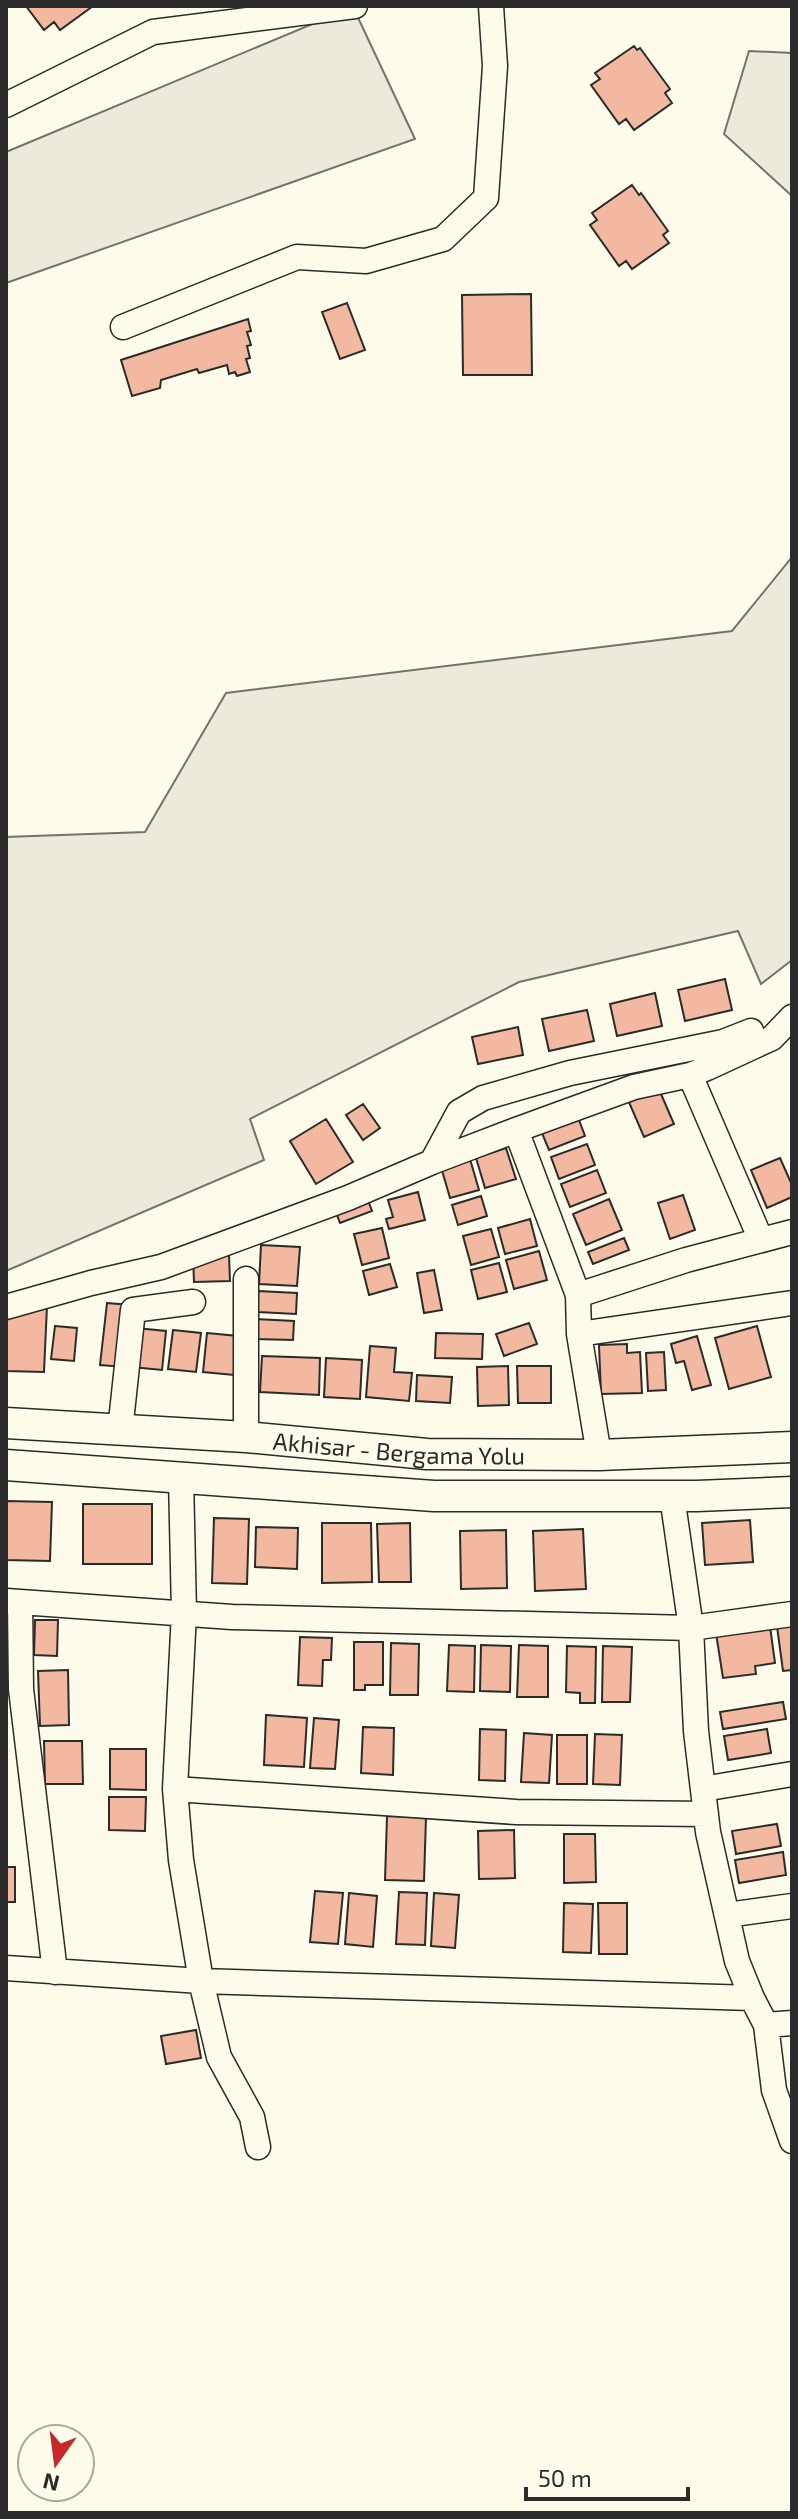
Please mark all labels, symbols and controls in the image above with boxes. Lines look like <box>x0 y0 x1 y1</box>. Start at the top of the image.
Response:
street label: Akhisar - Bergama Yolu <box>272 1425 525 1469</box>
north arrow <box>16 2423 96 2503</box>
scale bar <box>526 2451 688 2501</box>
text: 50 m <box>538 2463 592 2492</box>
text: N <box>40 2469 62 2498</box>

